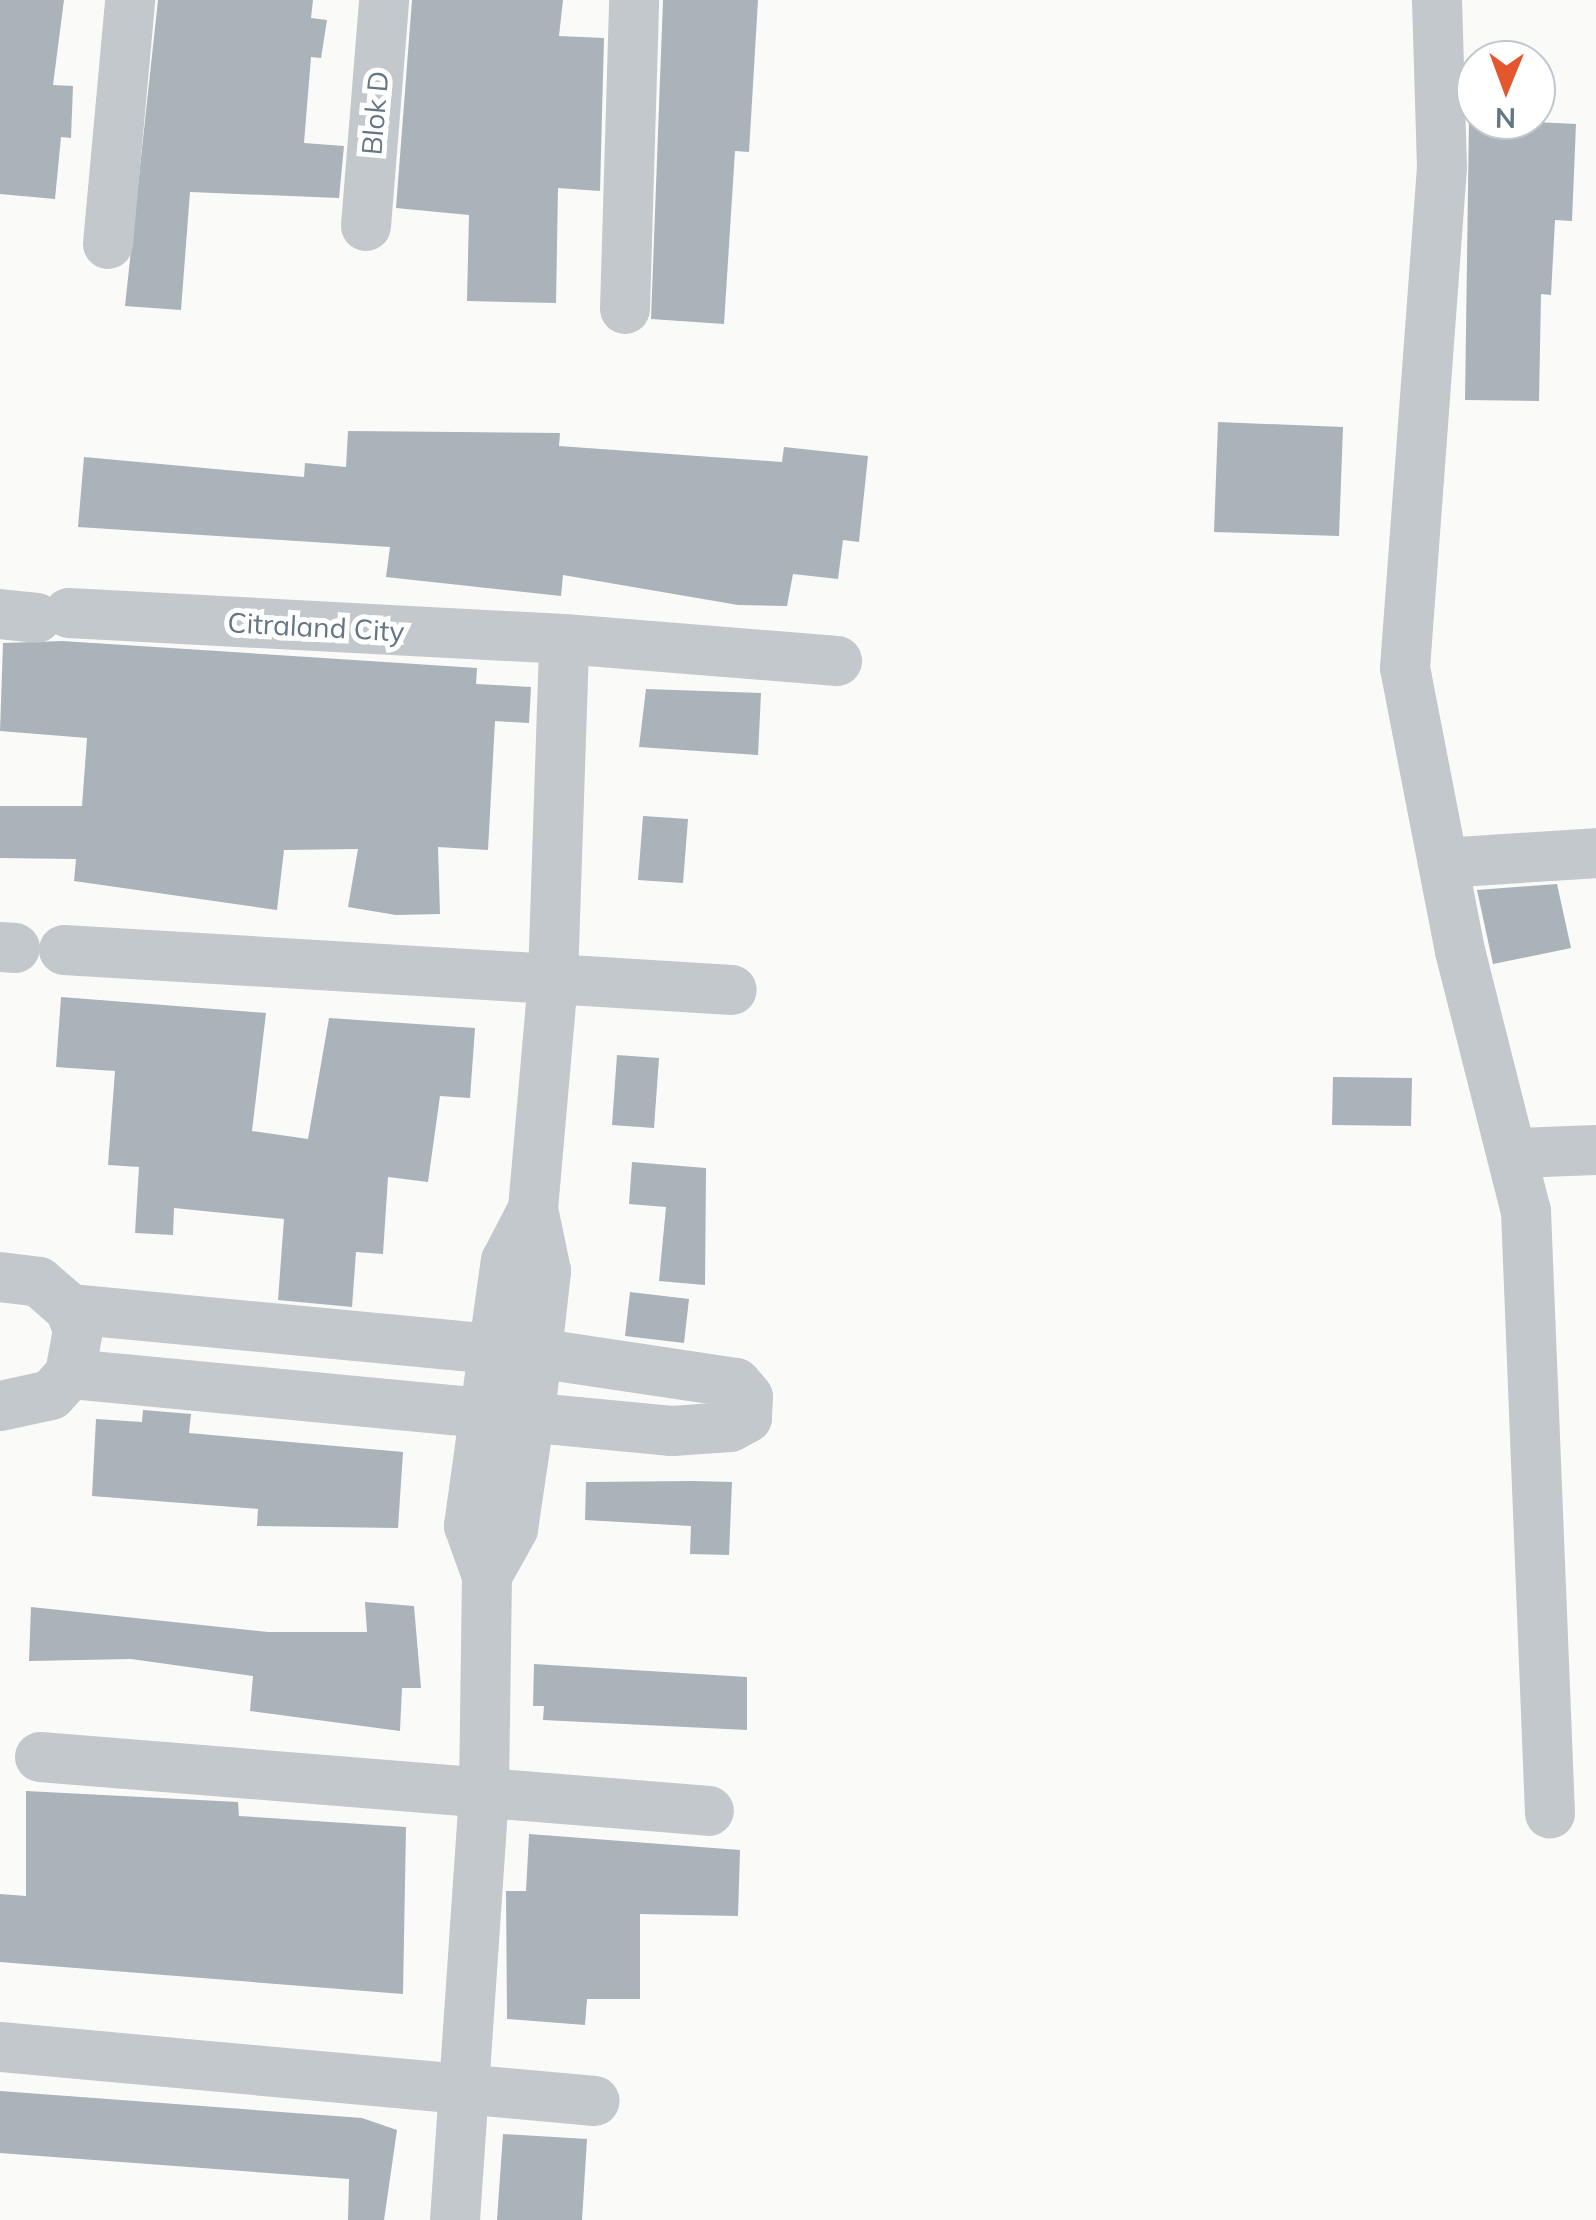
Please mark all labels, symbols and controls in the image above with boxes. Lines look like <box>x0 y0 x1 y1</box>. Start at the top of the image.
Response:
north arrow <box>1456 40 1556 140</box>
street label: Blok D <box>355 70 395 156</box>
text: N <box>1495 101 1516 136</box>
street label: Citraland City <box>227 606 405 648</box>

